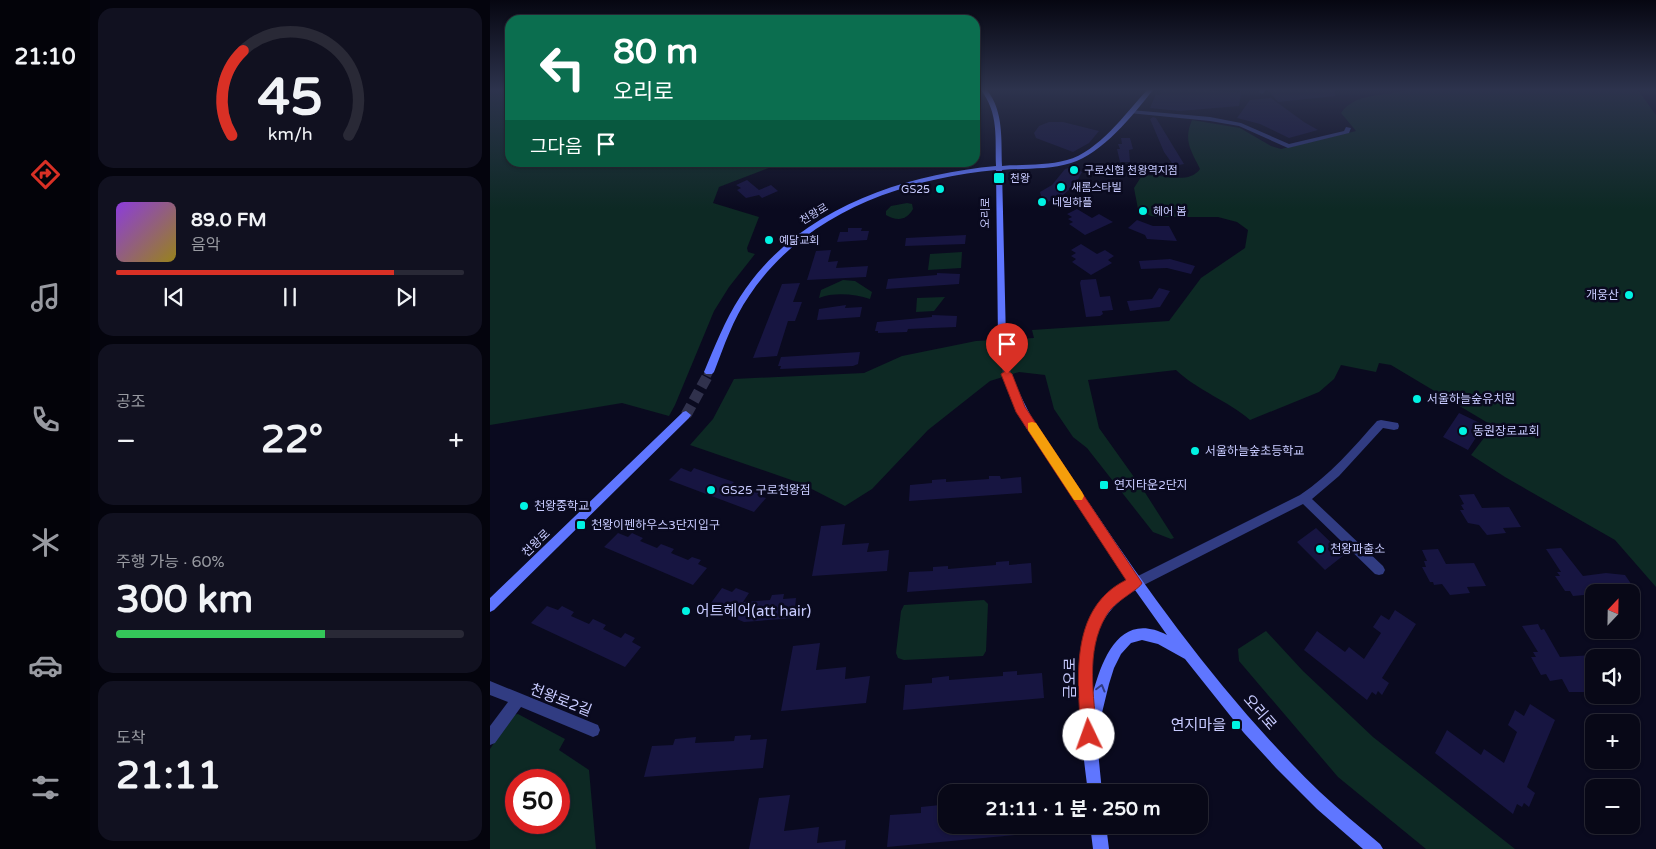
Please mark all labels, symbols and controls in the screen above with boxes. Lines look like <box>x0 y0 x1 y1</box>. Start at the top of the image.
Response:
text: 80 m <box>613 31 698 73</box>
icon: left <box>530 35 595 100</box>
text: 21:10 <box>15 44 75 70</box>
text: 45 <box>257 66 323 129</box>
text: 오리로 <box>613 79 674 105</box>
text: km/h <box>268 124 312 145</box>
icon: arrive <box>592 130 620 158</box>
text: 그다음 <box>530 136 582 158</box>
icon: directions <box>28 157 63 192</box>
marker: 구로신협 천왕역지점 <box>1068 164 1080 176</box>
place label: 구로신협 천왕역지점 <box>1084 164 1178 177</box>
marker: 천왕 <box>992 171 1006 185</box>
place label: 천왕 <box>1010 172 1030 185</box>
marker: 새롬스타빌 <box>1055 181 1067 193</box>
place label: 새롬스타빌 <box>1071 181 1122 194</box>
place label: GS25 <box>901 183 930 196</box>
marker: GS25 <box>934 183 946 195</box>
marker: 네일하플 <box>1036 196 1048 208</box>
place label: 네일하플 <box>1052 196 1092 209</box>
street label: 오리로 <box>979 198 992 228</box>
street label: 천왕로 <box>798 201 830 227</box>
marker: 헤어 봄 <box>1137 205 1149 217</box>
place label: 헤어 봄 <box>1153 205 1186 218</box>
text: 89.0 FM <box>191 209 267 231</box>
marker: 예닮교회 <box>763 234 775 246</box>
place label: 예닮교회 <box>779 234 819 247</box>
text: 음악 <box>191 235 220 255</box>
icon: music <box>28 280 63 315</box>
icon: previous <box>160 283 188 311</box>
icon: pause <box>276 283 304 311</box>
icon: next <box>392 283 420 311</box>
place label: 개웅산 <box>1586 288 1619 302</box>
marker: 개웅산 <box>1623 289 1635 301</box>
pin <box>986 323 1028 374</box>
icon: arrive <box>993 330 1021 358</box>
text: 공조 <box>116 392 145 412</box>
place label: 서울하늘숲유치원 <box>1427 392 1515 406</box>
marker: 서울하늘숲유치원 <box>1411 393 1423 405</box>
icon: phone <box>28 402 63 437</box>
text: 22° <box>261 417 323 463</box>
text: − <box>116 424 136 458</box>
text: + <box>448 424 464 458</box>
place label: 동원장로교회 <box>1473 424 1539 438</box>
marker: 동원장로교회 <box>1457 425 1469 437</box>
place label: 서울하늘숲초등학교 <box>1205 444 1304 458</box>
marker: 서울하늘숲초등학교 <box>1189 445 1201 457</box>
place label: 연지타운2단지 <box>1114 478 1188 492</box>
marker: 연지타운2단지 <box>1098 479 1110 491</box>
place label: GS25 구로천왕점 <box>721 483 811 497</box>
marker: GS25 구로천왕점 <box>705 484 717 496</box>
place label: 천왕중학교 <box>534 499 589 513</box>
marker: 천왕중학교 <box>518 500 530 512</box>
place label: 천왕이펜하우스3단지입구 <box>591 518 720 532</box>
marker: 천왕이펜하우스3단지입구 <box>575 519 587 531</box>
icon: climate <box>28 525 63 560</box>
street label: 천왕로 <box>519 526 553 560</box>
place label: 천왕파출소 <box>1330 542 1385 556</box>
marker: 천왕파출소 <box>1314 543 1326 555</box>
text: 주행 가능 · 60% <box>116 552 225 572</box>
text: 300 km <box>116 577 253 623</box>
north arrow <box>1585 584 1640 639</box>
map controls <box>1585 584 1640 834</box>
place label: 어트헤어(att hair) <box>696 602 811 620</box>
marker: 어트헤어(att hair) <box>680 605 692 617</box>
icon: car <box>28 648 63 683</box>
button: sound <box>1585 649 1640 704</box>
street label: 금오로 <box>1061 657 1079 699</box>
street label: 천왕로2길 <box>528 680 594 720</box>
one-way arrow <box>1096 684 1106 693</box>
street label: 오리로 <box>1240 690 1280 734</box>
position arrow <box>1062 708 1114 760</box>
button: + <box>1585 714 1640 769</box>
place label: 연지마을 <box>1171 716 1226 734</box>
marker: 연지마을 <box>1230 719 1242 731</box>
text: 도착 <box>116 728 145 748</box>
text: 21:11 <box>116 753 221 799</box>
speed limit sign: 50 <box>505 769 570 834</box>
icon: filters <box>28 770 63 805</box>
button: − <box>1585 779 1640 834</box>
text: 21:11 · 1 분 · 250 m <box>986 798 1160 820</box>

